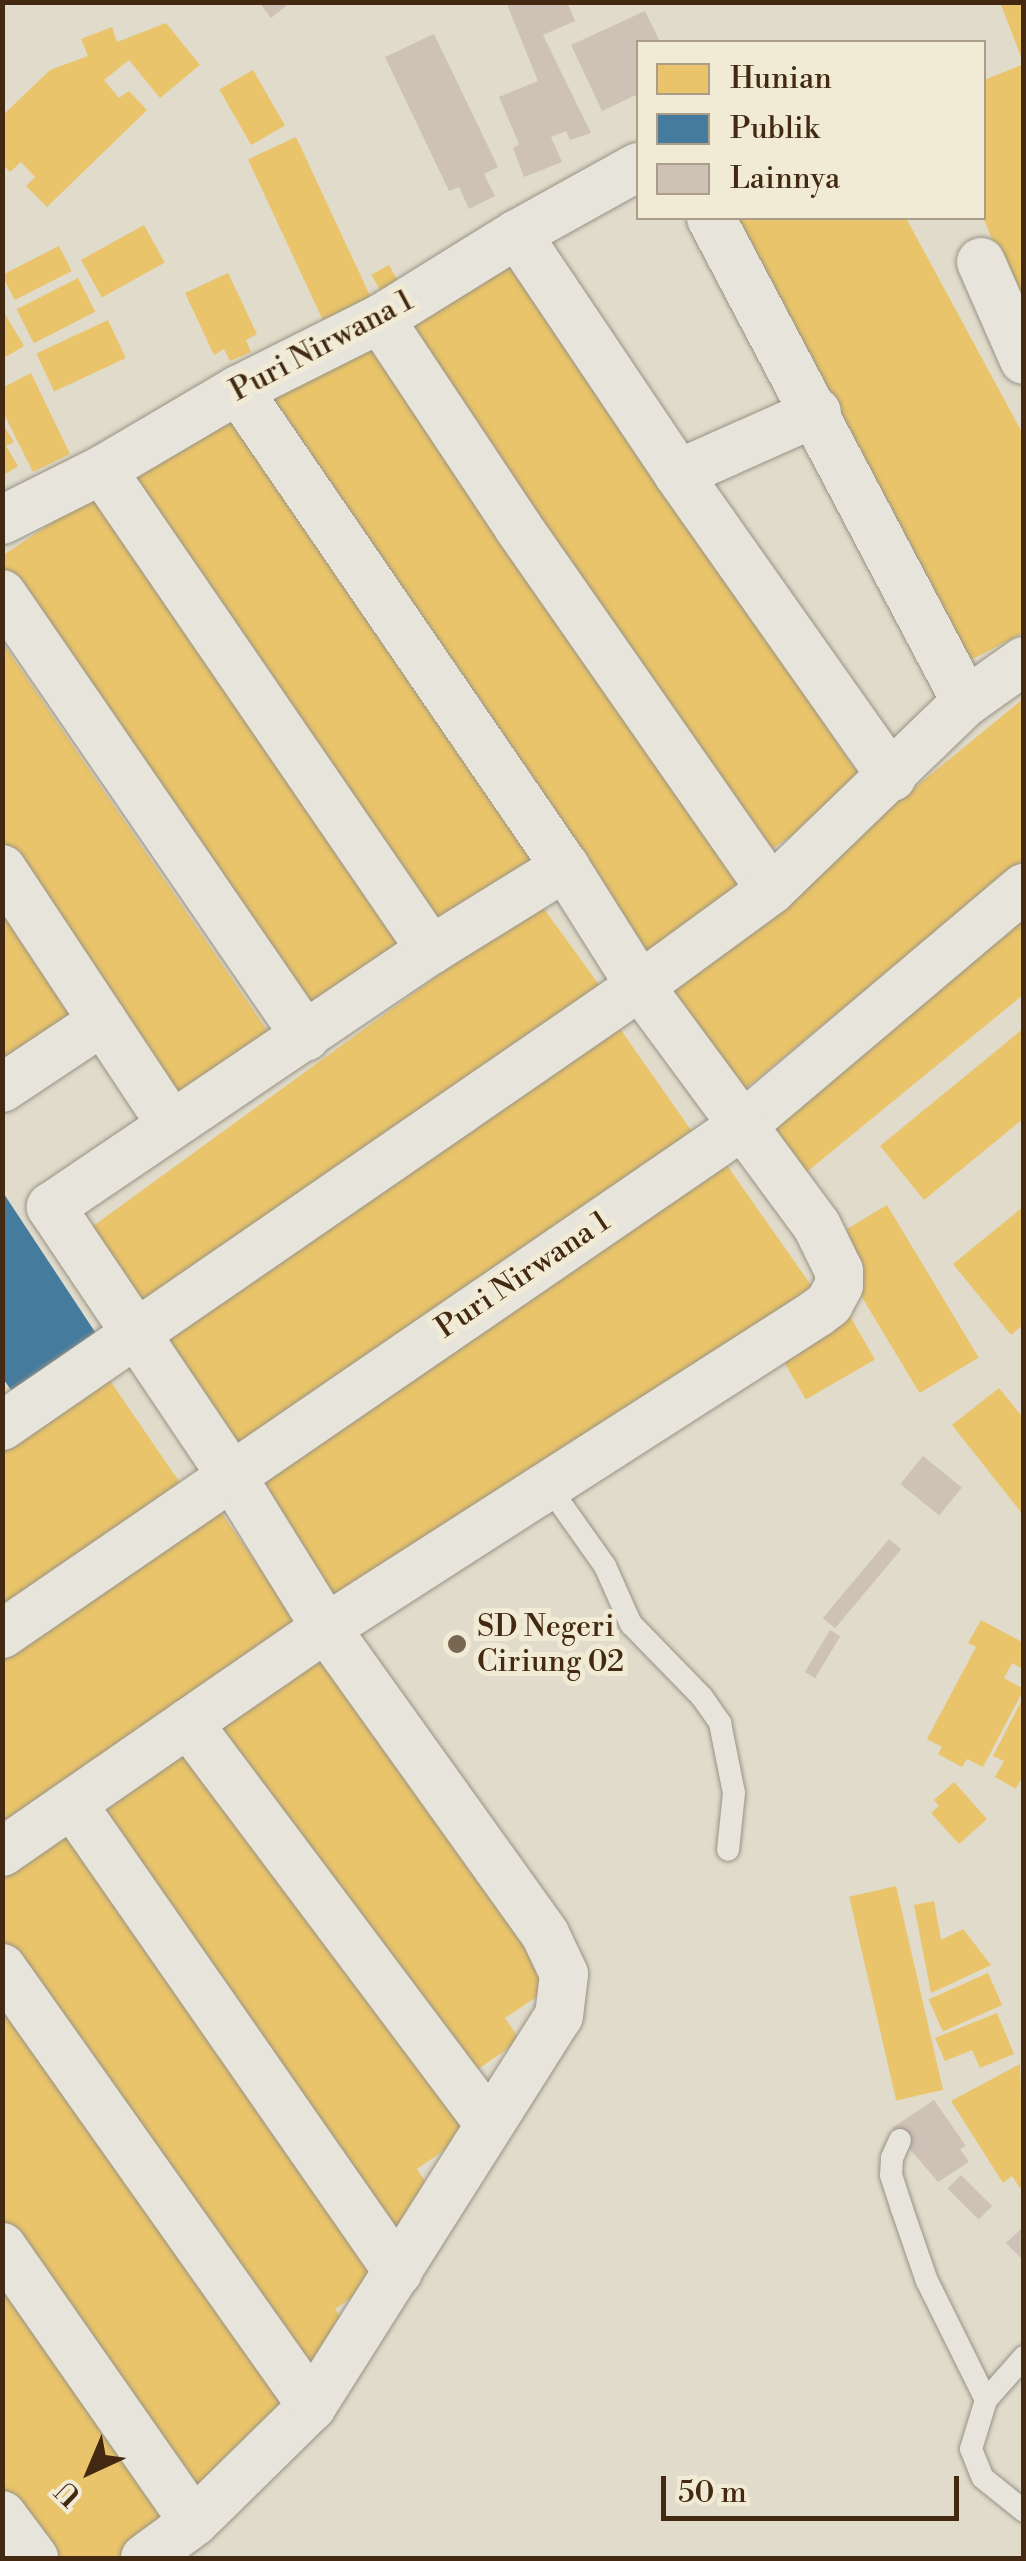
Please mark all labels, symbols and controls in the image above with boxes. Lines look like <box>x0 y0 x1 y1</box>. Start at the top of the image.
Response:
legend <box>636 40 986 220</box>
text: Hunian <box>730 60 832 98</box>
text: Publik <box>730 110 819 148</box>
text: Lainnya <box>730 160 840 198</box>
street label: Puri Nirwana 1 <box>224 283 420 409</box>
street label: Puri Nirwana 1 <box>429 1204 617 1346</box>
place label: SD Negeri Ciriung 02 <box>477 1609 624 1680</box>
marker: SD Negeri Ciriung 02 <box>446 1633 468 1655</box>
north arrow <box>40 2421 140 2521</box>
scale bar <box>666 2456 964 2518</box>
text: U <box>49 2473 89 2513</box>
text: 50 m <box>678 2474 747 2512</box>

